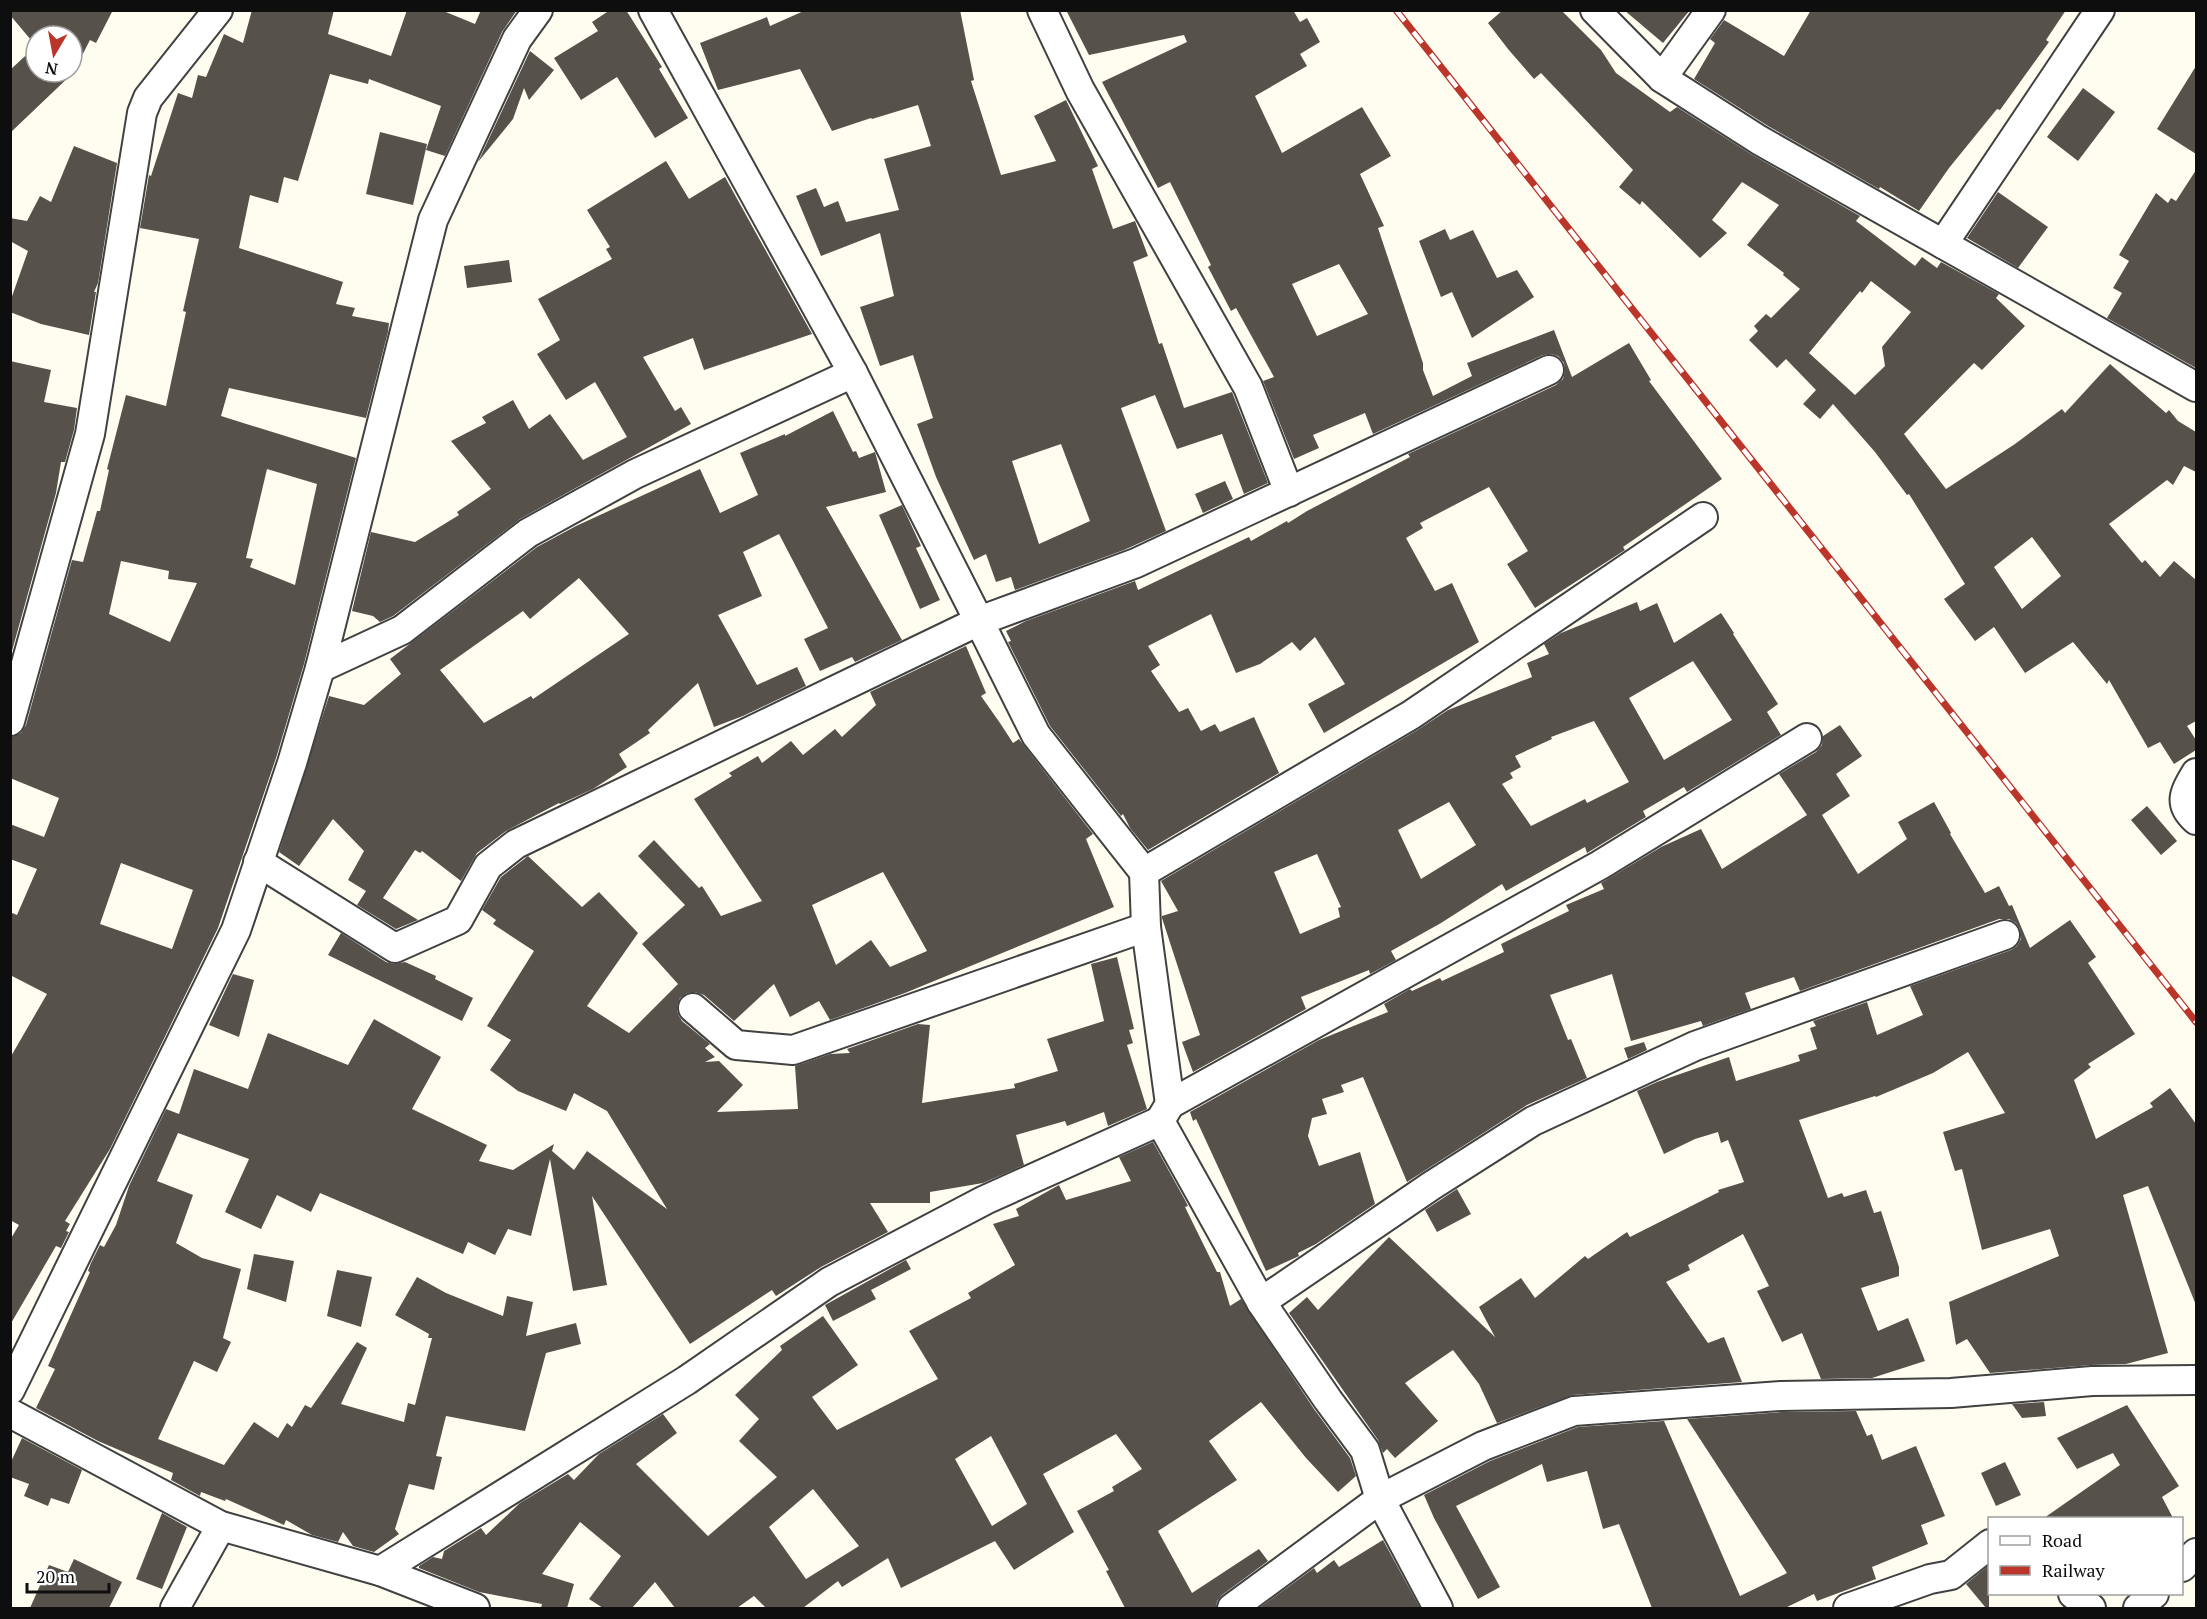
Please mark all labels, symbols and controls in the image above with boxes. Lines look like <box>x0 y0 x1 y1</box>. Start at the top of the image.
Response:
north arrow <box>24 24 84 84</box>
text: N <box>44 57 59 81</box>
legend <box>1988 1517 2183 1595</box>
text: Road <box>2042 1528 2082 1552</box>
scale bar <box>27 1556 110 1594</box>
text: Railway <box>2042 1558 2106 1582</box>
text: 20 m <box>36 1564 76 1588</box>

